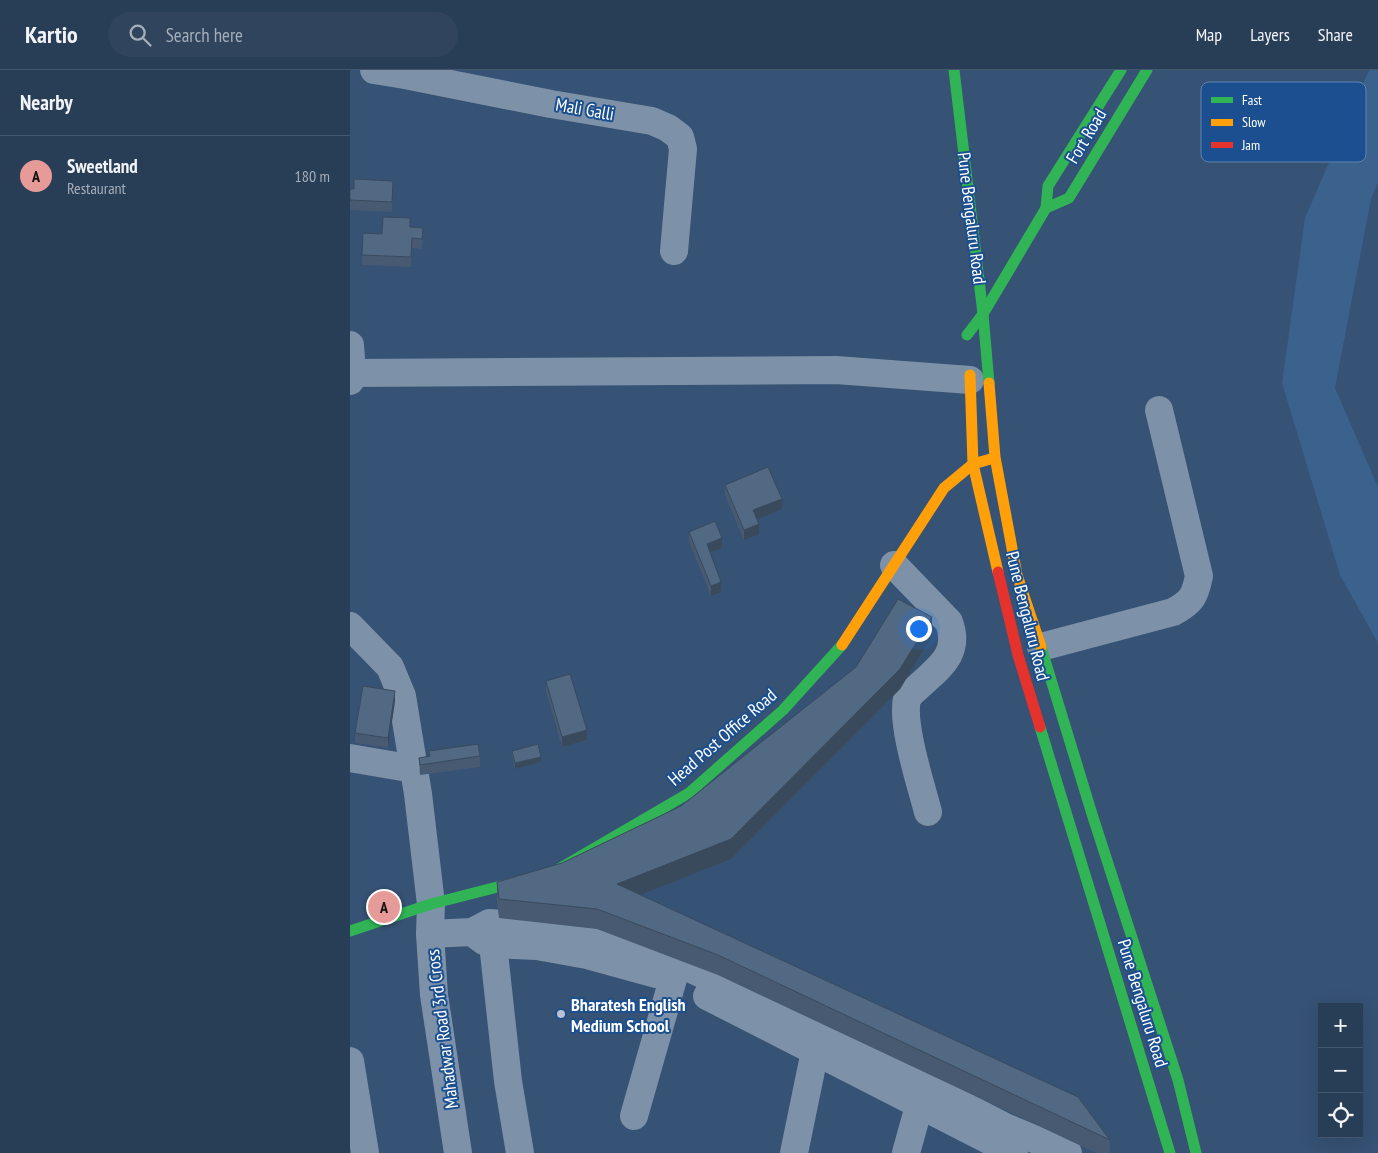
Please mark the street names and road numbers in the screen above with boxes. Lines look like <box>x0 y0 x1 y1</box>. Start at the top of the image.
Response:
street label: Mali Galli <box>554 93 616 125</box>
street label: Fort Road <box>1061 104 1111 168</box>
street label: Pune Bengaluru Road <box>953 151 991 285</box>
street label: Pune Bengaluru Road <box>1001 549 1055 683</box>
street label: Head Post Office Road <box>663 684 781 790</box>
street label: Pune Bengaluru Road <box>1113 936 1173 1070</box>
street label: Mahadwar Road 3rd Cross <box>421 948 463 1110</box>

